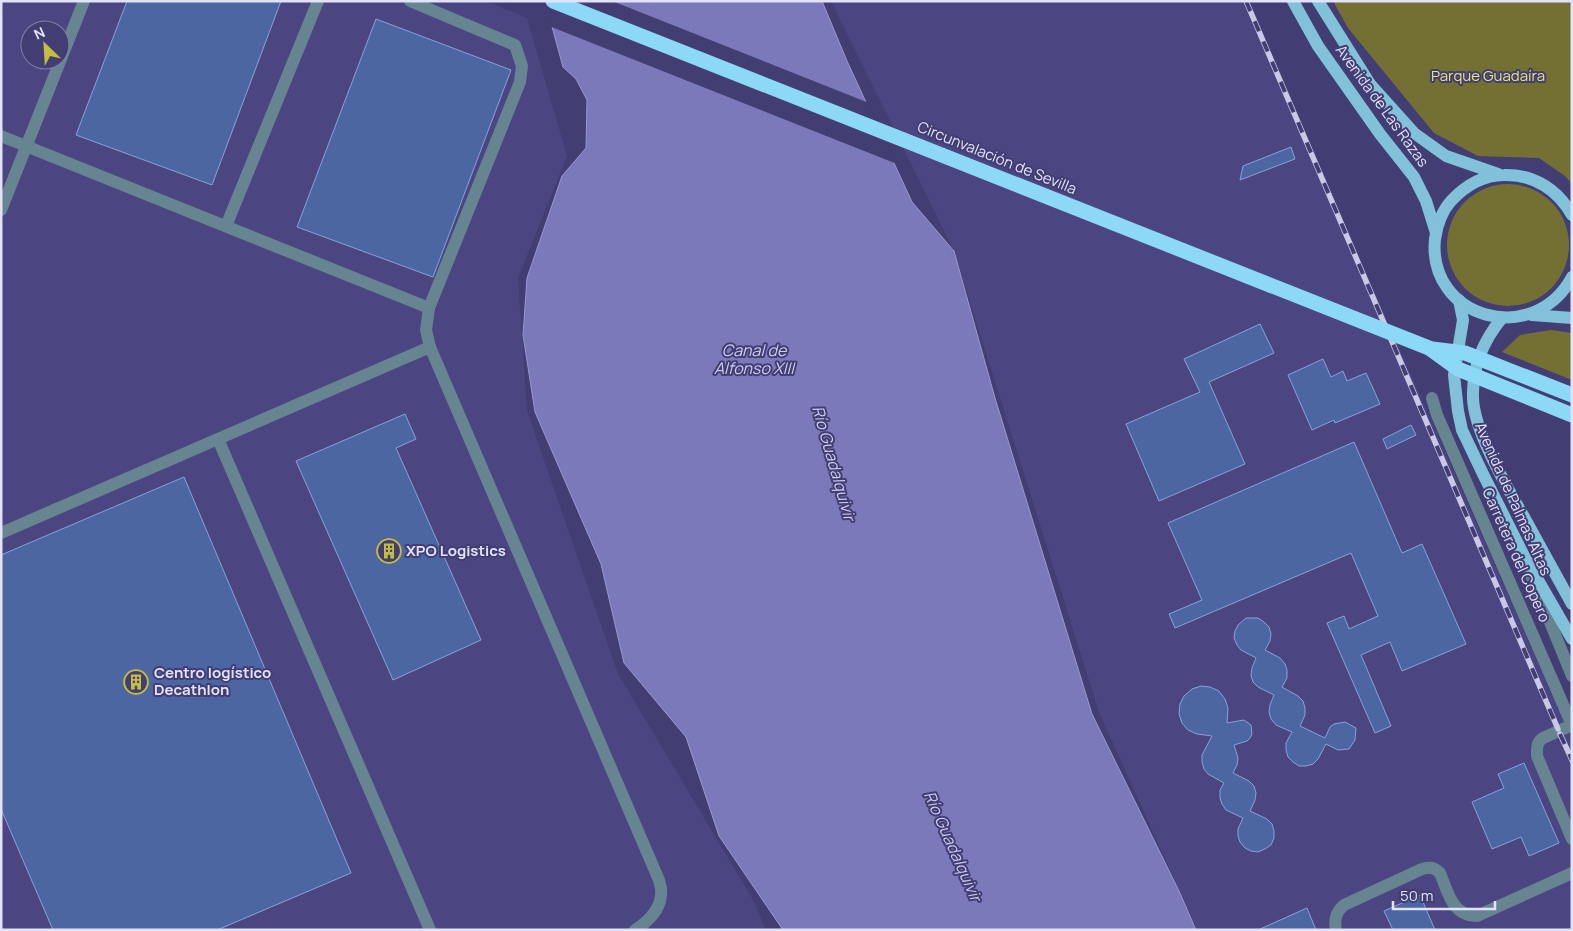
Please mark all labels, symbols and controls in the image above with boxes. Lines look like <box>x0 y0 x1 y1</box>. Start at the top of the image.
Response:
north arrow <box>20 20 70 70</box>
text: N <box>31 22 48 44</box>
street label: Avenida de Las Razas <box>1331 40 1434 171</box>
park label: Parque Guadaíra <box>1431 65 1545 86</box>
street label: Circunvalación de Sevilla <box>914 116 1080 199</box>
water label: Canal de Alfonso XIII <box>714 339 796 379</box>
water label: Río Guadalquivir <box>807 403 862 525</box>
street label: Avenida de Palmas Altas <box>1470 419 1557 579</box>
street label: Carretera del Copero <box>1477 484 1556 625</box>
building icon: XPO Logistics <box>376 538 402 564</box>
place label: XPO Logistics <box>406 540 506 561</box>
place label: Centro logístico Decathlon <box>154 662 271 700</box>
building icon: Centro logístico Decathlon <box>123 669 149 695</box>
water label: Río Guadalquivir <box>919 787 988 907</box>
scale bar <box>1393 878 1496 910</box>
text: 50 m <box>1400 885 1434 906</box>

